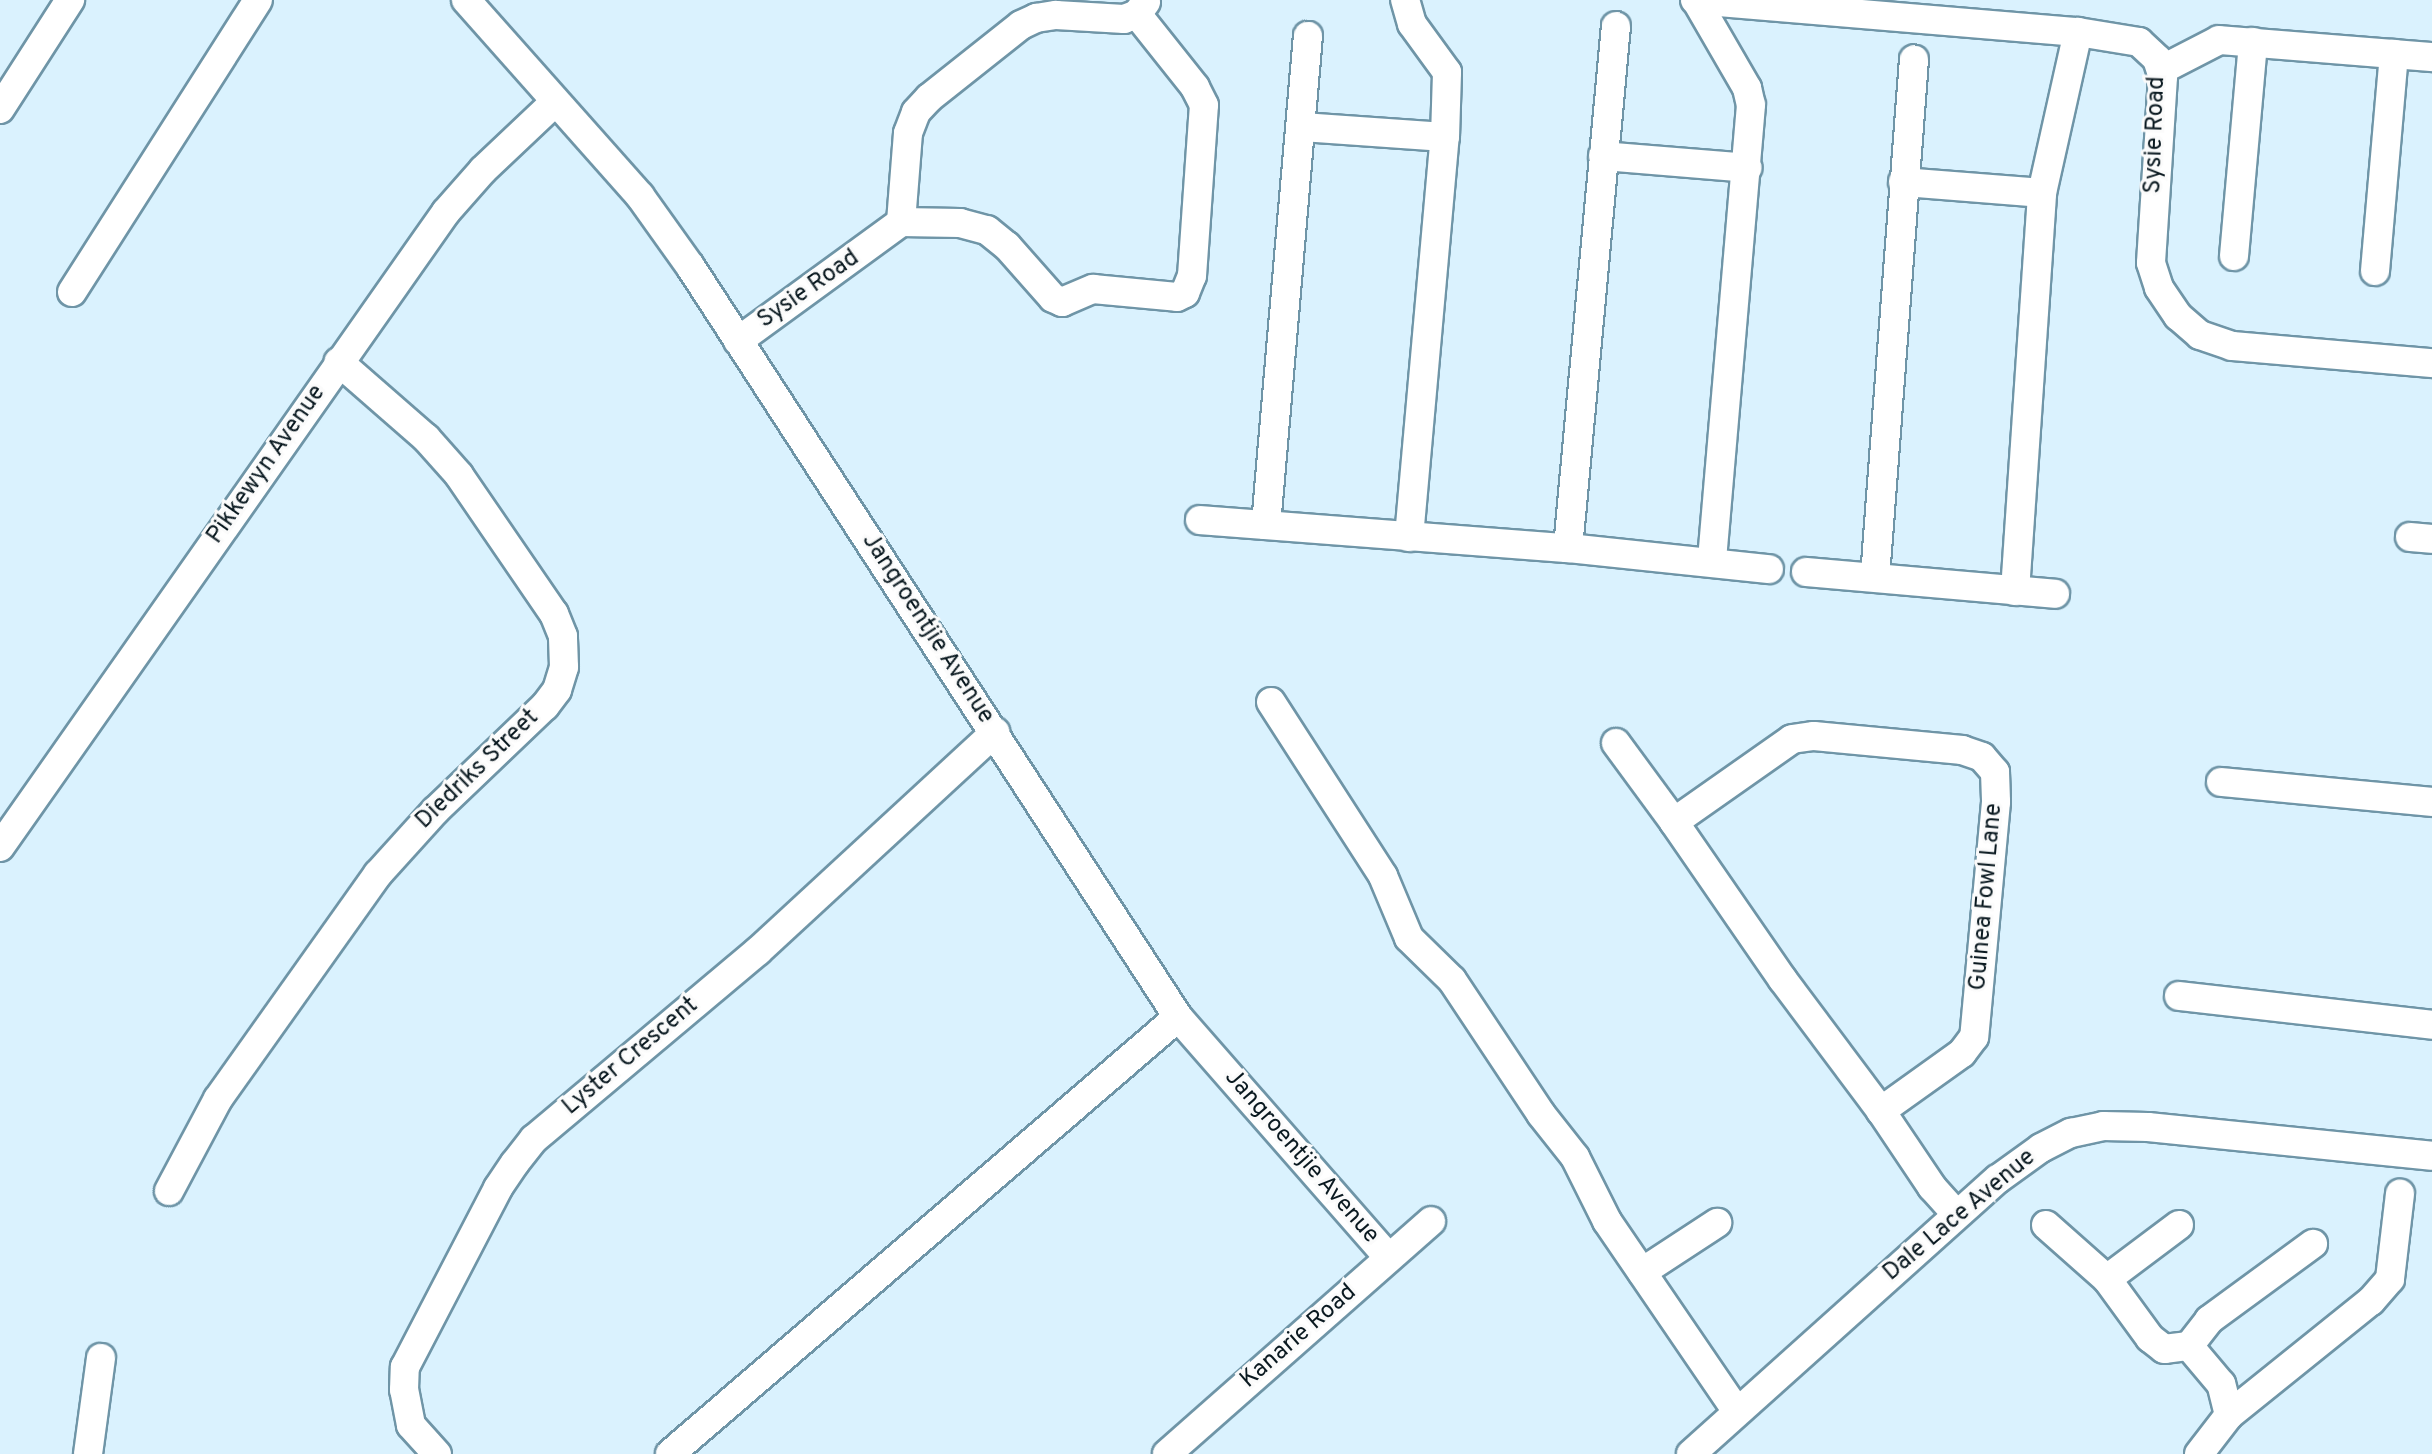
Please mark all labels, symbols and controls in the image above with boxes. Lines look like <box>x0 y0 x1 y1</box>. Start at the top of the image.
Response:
street label: Sysie Road <box>2140 76 2172 194</box>
street label: Sysie Road <box>753 244 865 336</box>
street label: Pikkewyn Avenue <box>201 380 333 550</box>
street label: Jangroentjie Avenue <box>854 528 1000 730</box>
street label: Diedriks Street <box>411 704 545 836</box>
street label: Guinea Fowl Lane <box>1964 802 2010 992</box>
street label: Lyster Crescent <box>557 992 705 1122</box>
street label: Jangroentjie Avenue <box>1217 1064 1385 1250</box>
street label: Dale Lace Avenue <box>1878 1144 2042 1288</box>
street label: Kanarie Road <box>1235 1279 1363 1395</box>

